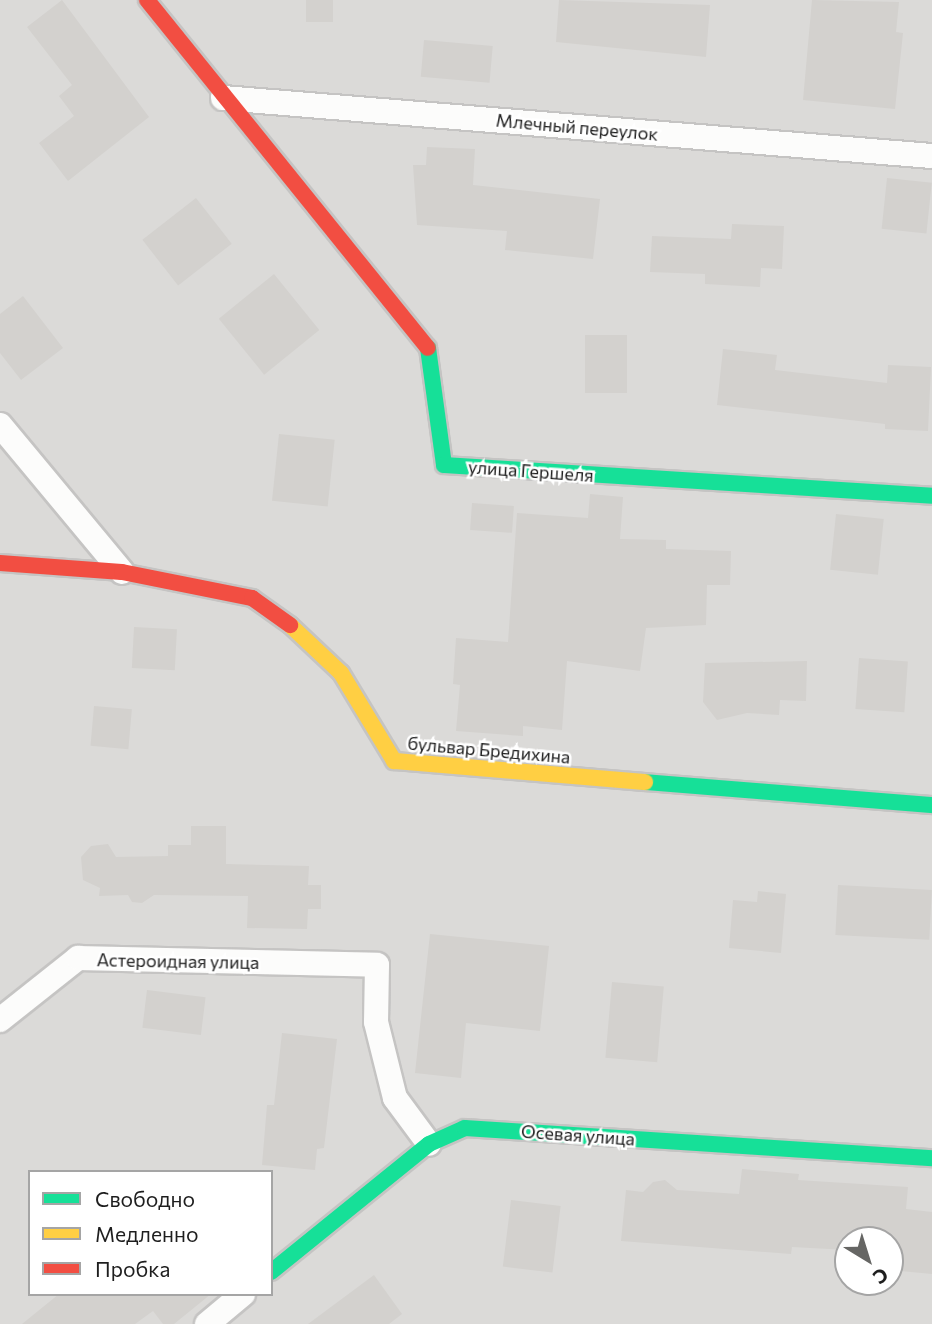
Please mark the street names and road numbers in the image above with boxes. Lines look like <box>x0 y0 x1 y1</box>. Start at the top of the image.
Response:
street label: Млечный переулок <box>495 109 659 145</box>
street label: улица Гершеля <box>468 456 594 486</box>
street label: бульвар Бредихина <box>407 732 571 768</box>
street label: Астероидная улица <box>97 949 259 973</box>
street label: Осевая улица <box>520 1120 636 1150</box>

